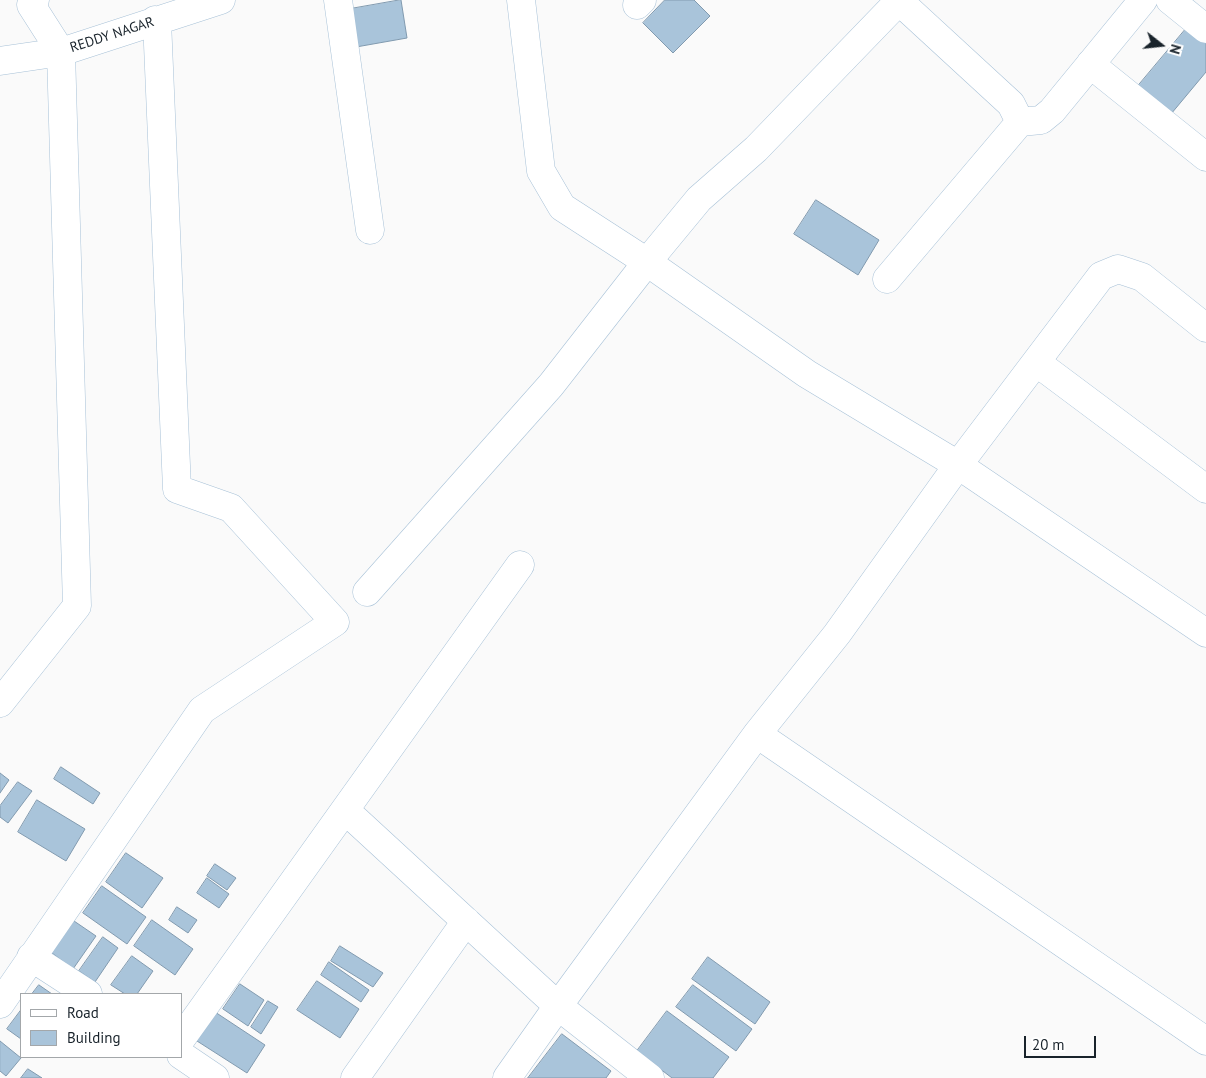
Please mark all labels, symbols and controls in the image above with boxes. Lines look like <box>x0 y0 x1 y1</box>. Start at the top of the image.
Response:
street label: REDDY NAGAR <box>68 13 156 57</box>
north arrow <box>1136 20 1186 70</box>
text: N <box>1166 42 1185 56</box>
legend <box>20 993 182 1058</box>
text: Road <box>67 1003 99 1022</box>
scale bar <box>1026 1026 1098 1058</box>
text: Building <box>67 1028 121 1047</box>
text: 20 m <box>1032 1035 1065 1054</box>

